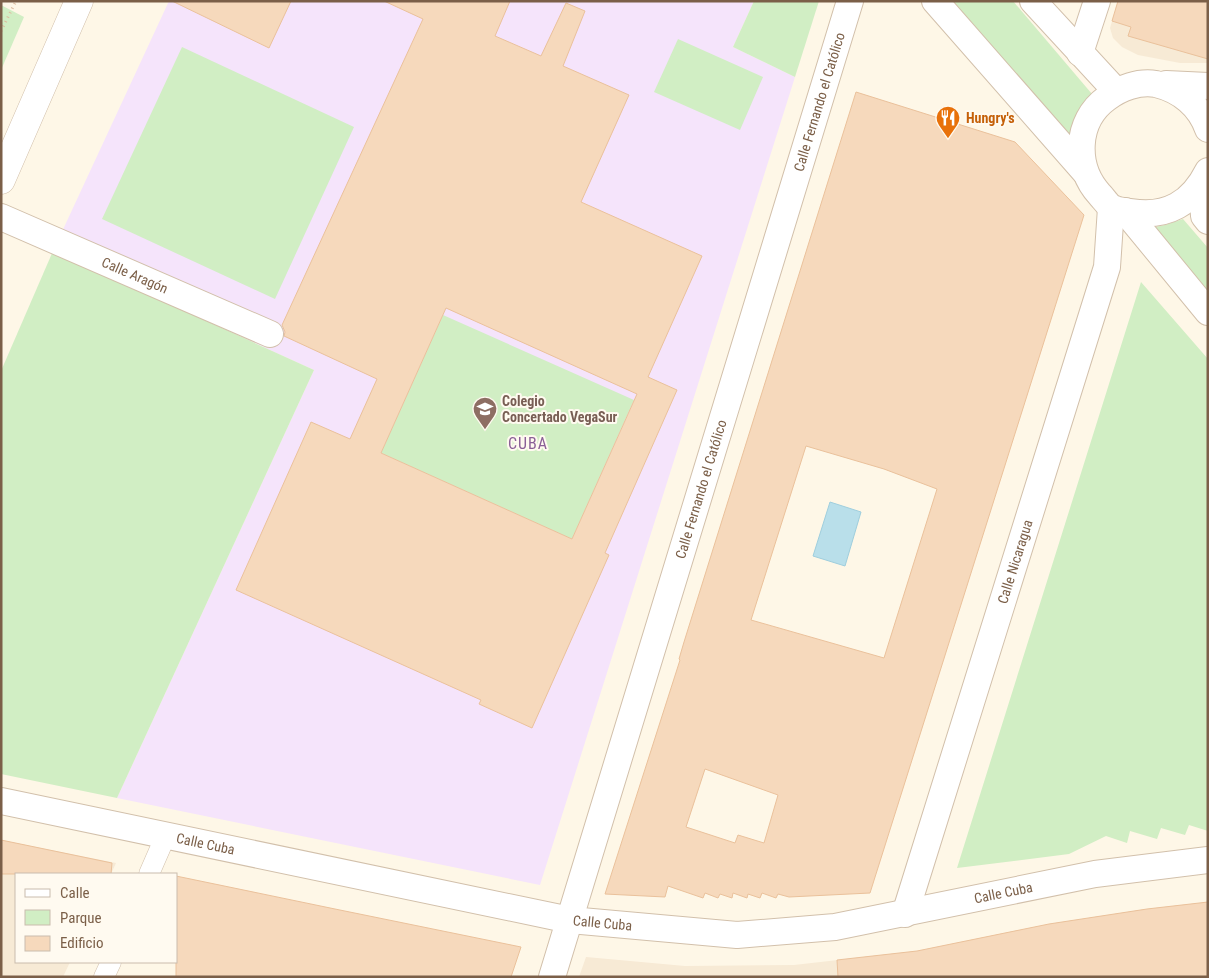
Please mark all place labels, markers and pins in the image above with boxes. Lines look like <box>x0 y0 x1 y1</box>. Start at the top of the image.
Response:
restaurant icon: Hungry's <box>935 105 961 139</box>
place label: Hungry's <box>966 110 1015 126</box>
place label: Colegio Concertado VegaSur <box>502 393 618 425</box>
school or university icon: Colegio Concertado VegaSur <box>472 396 498 430</box>

